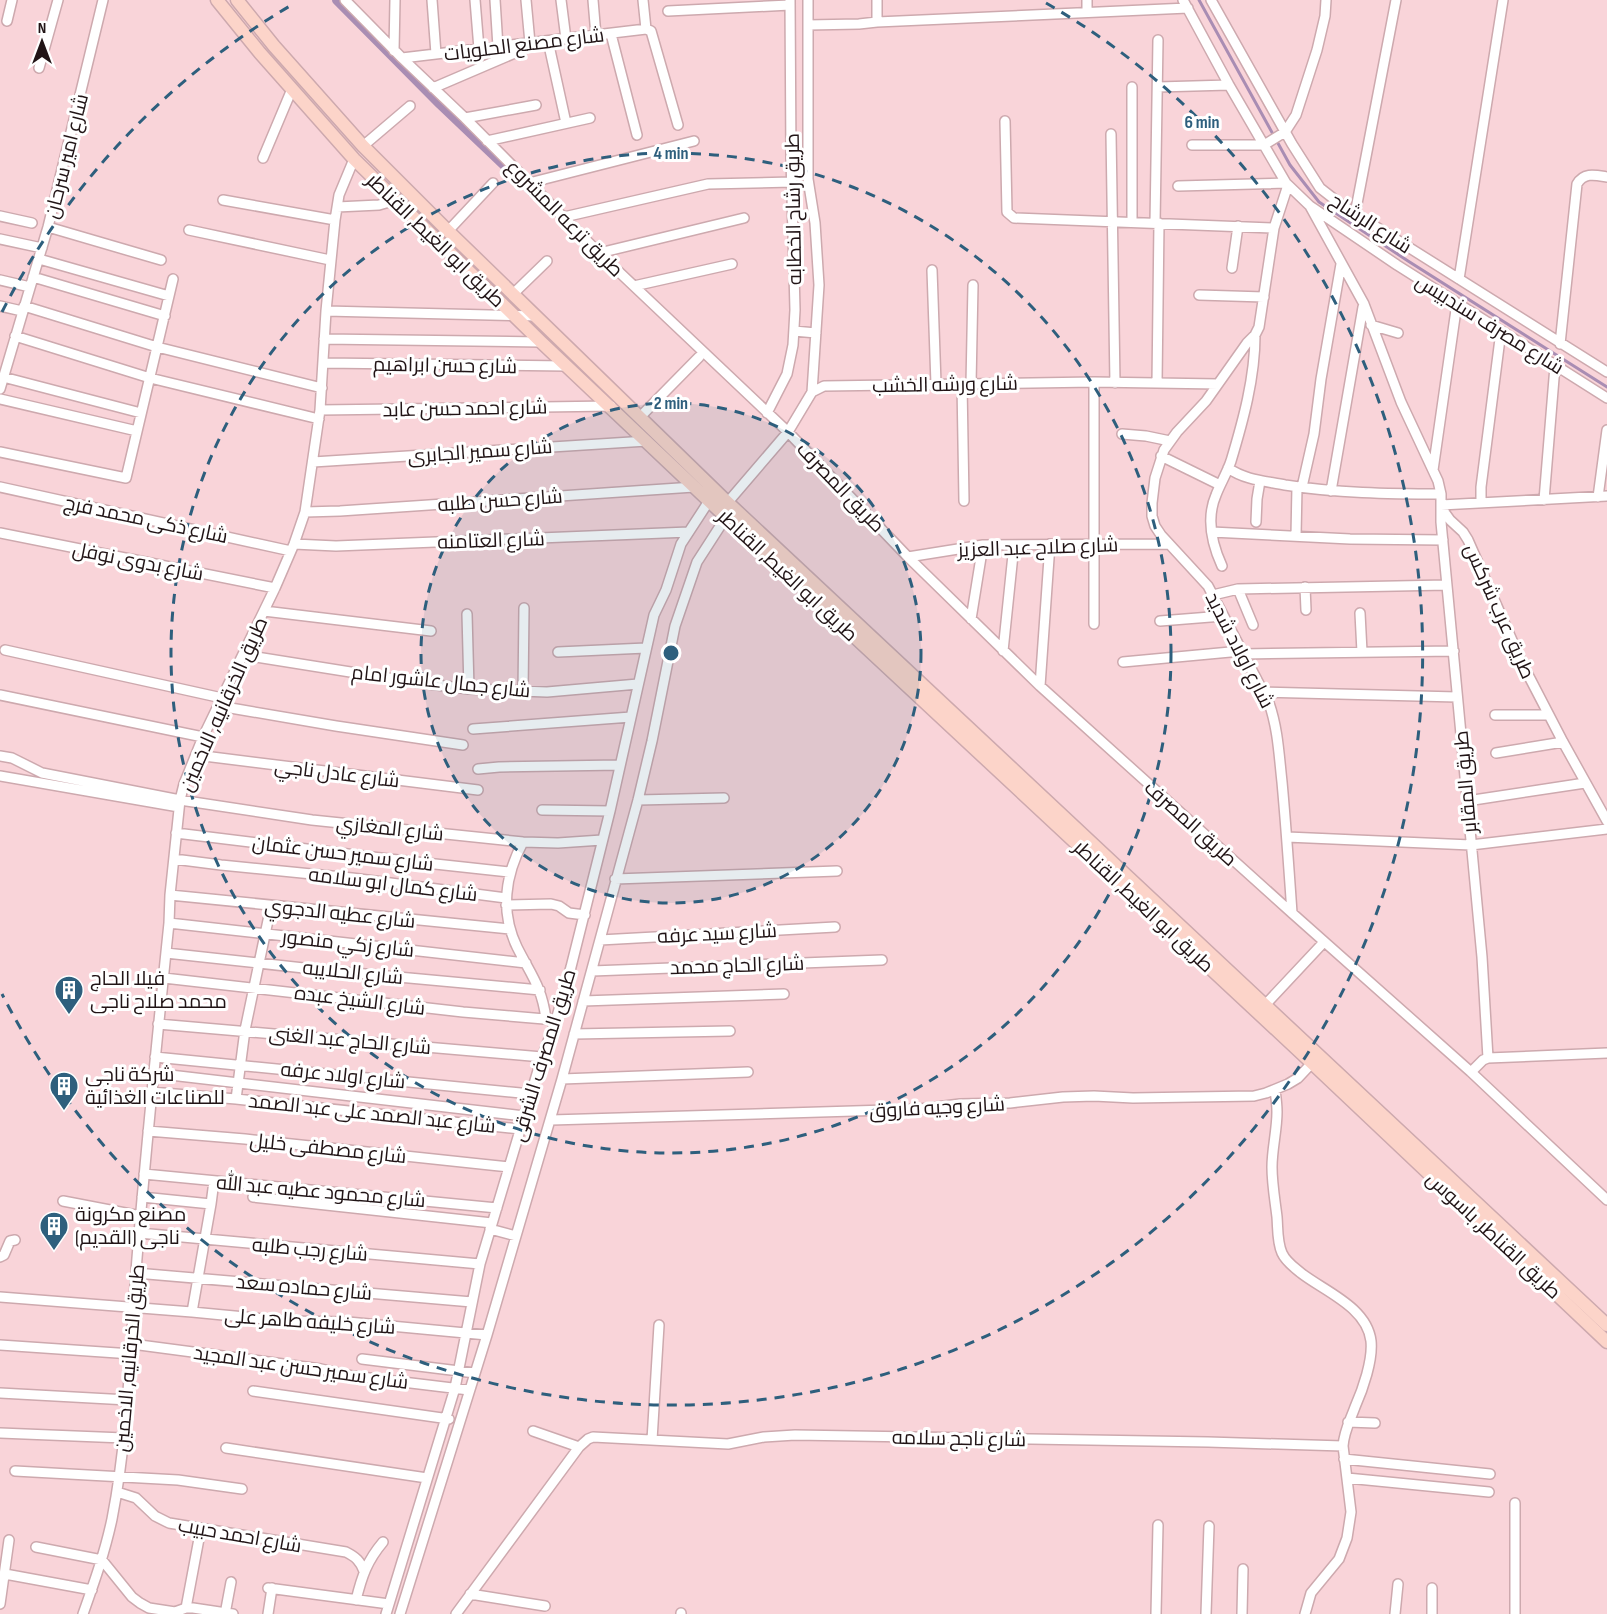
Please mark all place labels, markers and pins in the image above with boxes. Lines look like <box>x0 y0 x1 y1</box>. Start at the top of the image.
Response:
centre of rings <box>661 643 681 663</box>
place label: فيلا الحاج محمد صلاح ناجى <box>90 967 227 1015</box>
building icon: فيلا الحاج محمد صلاح ناجى <box>53 974 85 1016</box>
place label: شركة ناجى للصناعات الغذائية <box>85 1063 225 1110</box>
building icon: شركة ناجى للصناعات الغذائية <box>48 1070 80 1112</box>
place label: مصنع مكرونة ناجى (القديم) <box>75 1203 186 1251</box>
building icon: مصنع مكرونة ناجى (القديم) <box>38 1210 70 1252</box>

